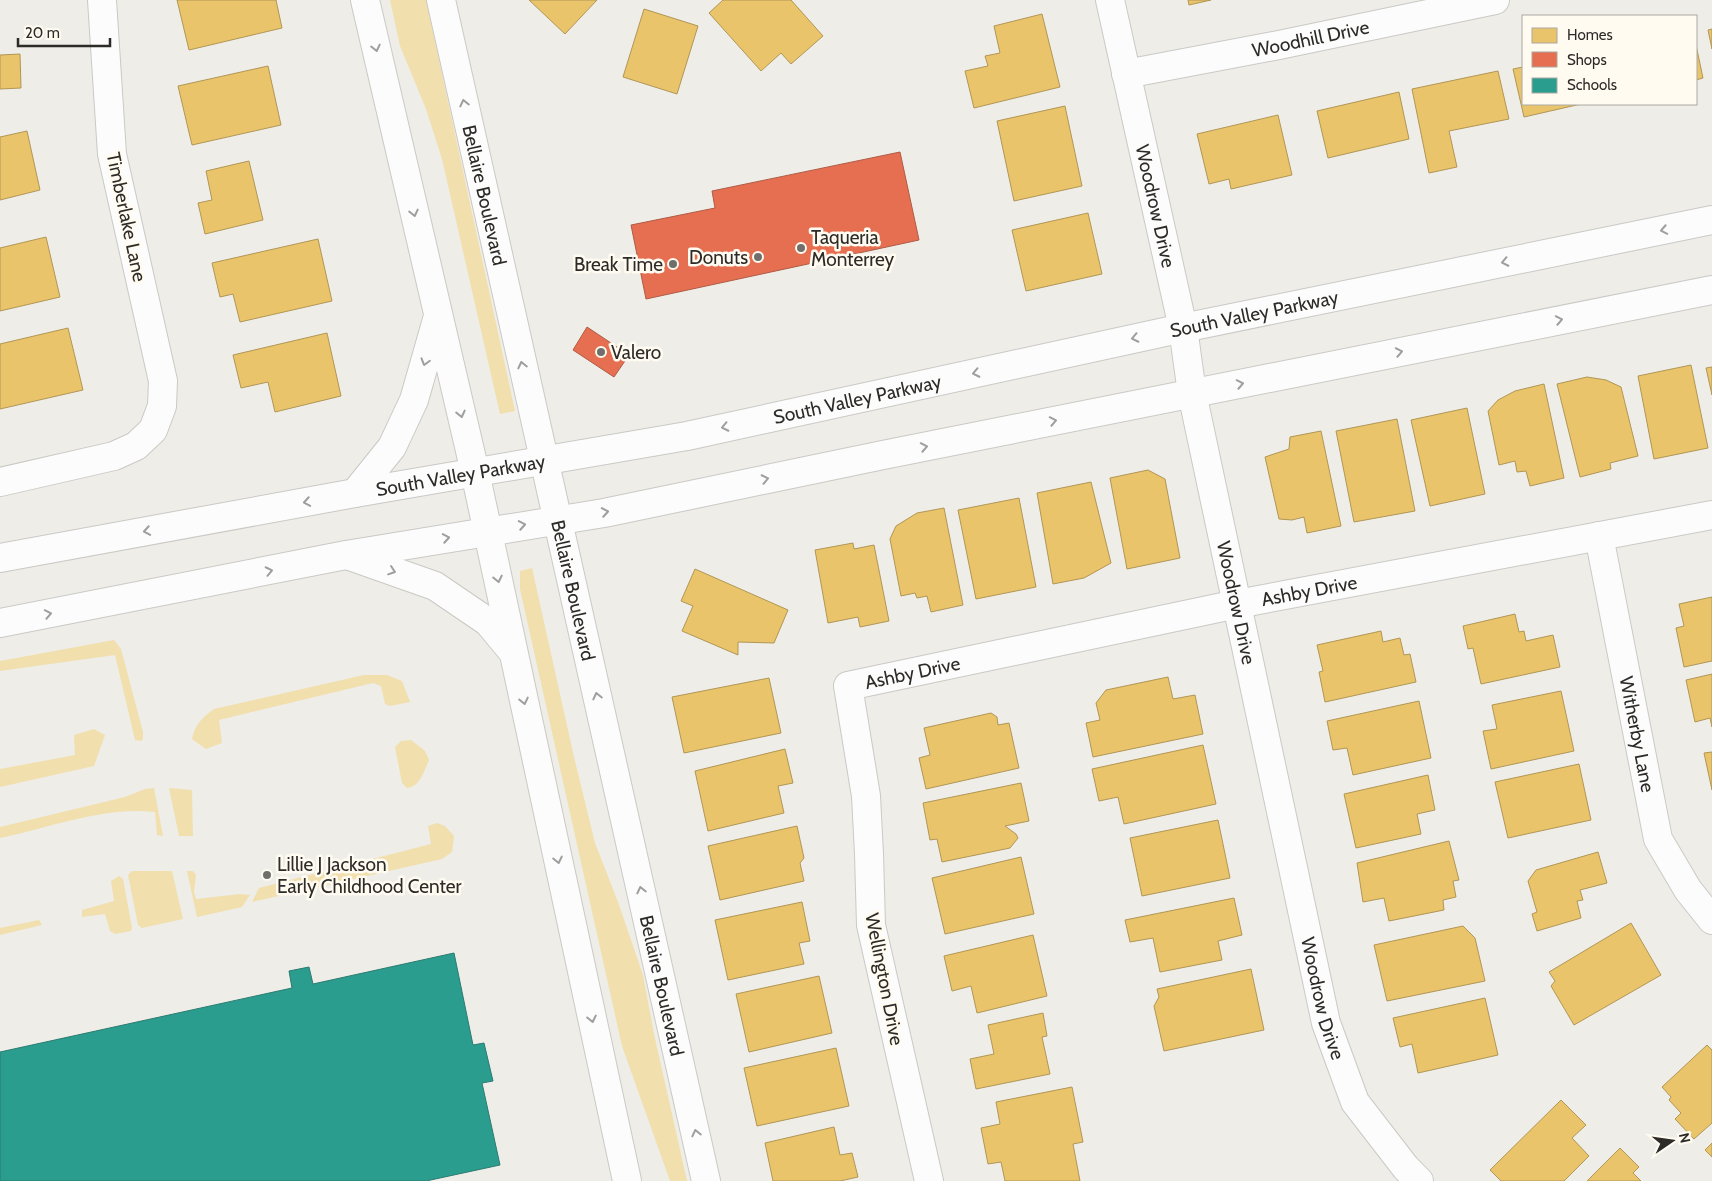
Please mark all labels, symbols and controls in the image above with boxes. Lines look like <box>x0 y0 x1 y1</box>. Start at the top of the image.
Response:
scale bar <box>18 15 110 47</box>
street label: Woodhill Drive <box>1250 15 1372 62</box>
legend <box>1522 15 1697 105</box>
text: 20 m <box>25 24 60 42</box>
text: Homes <box>1567 26 1613 44</box>
one-way arrow <box>370 43 381 52</box>
text: Shops <box>1567 51 1607 69</box>
text: Schools <box>1567 76 1617 94</box>
one-way arrow <box>459 99 470 108</box>
street label: Bellaire Boulevard <box>457 123 511 268</box>
street label: Woodrow Drive <box>1130 142 1180 270</box>
street label: Timberlake Lane <box>102 150 151 284</box>
one-way arrow <box>408 209 419 217</box>
one-way arrow <box>1660 224 1669 235</box>
place label: Taqueria Monterrey <box>811 226 895 271</box>
marker: Taqueria Monterrey <box>795 242 807 254</box>
place label: Donuts <box>689 246 748 269</box>
marker: Donuts <box>752 251 764 263</box>
place label: Break Time <box>574 253 663 276</box>
one-way arrow <box>1501 256 1509 267</box>
marker: Break Time <box>667 258 679 270</box>
street label: South Valley Parkway <box>1168 285 1341 342</box>
one-way arrow <box>1554 315 1563 326</box>
one-way arrow <box>1130 333 1139 343</box>
place label: Valero <box>611 341 661 364</box>
marker: Valero <box>595 346 607 358</box>
one-way arrow <box>1395 347 1404 358</box>
one-way arrow <box>420 357 430 365</box>
one-way arrow <box>517 360 528 369</box>
one-way arrow <box>972 367 981 378</box>
street label: South Valley Parkway <box>771 370 944 429</box>
one-way arrow <box>1236 379 1245 389</box>
one-way arrow <box>455 409 466 418</box>
one-way arrow <box>1049 416 1058 427</box>
one-way arrow <box>720 422 729 432</box>
one-way arrow <box>919 442 928 452</box>
street label: South Valley Parkway <box>374 449 547 501</box>
one-way arrow <box>760 475 769 485</box>
one-way arrow <box>302 496 311 507</box>
one-way arrow <box>601 507 610 518</box>
street label: Bellaire Boulevard <box>546 518 600 663</box>
one-way arrow <box>518 521 527 531</box>
one-way arrow <box>143 525 151 536</box>
one-way arrow <box>441 534 450 544</box>
street label: Woodrow Drive <box>1212 539 1260 667</box>
one-way arrow <box>387 565 396 575</box>
one-way arrow <box>265 566 274 577</box>
street label: Ashby Drive <box>1260 571 1359 611</box>
one-way arrow <box>492 575 503 583</box>
one-way arrow <box>43 609 52 619</box>
street label: Ashby Drive <box>863 652 963 694</box>
street label: Witherby Lane <box>1615 674 1660 795</box>
one-way arrow <box>592 691 603 700</box>
one-way arrow <box>518 696 529 705</box>
place label: Lillie J Jackson Early Childhood Center <box>277 853 462 898</box>
one-way arrow <box>552 855 563 864</box>
marker: Lillie J Jackson Early Childhood Center <box>261 869 273 881</box>
one-way arrow <box>636 885 647 894</box>
street label: Wellington Drive <box>860 911 909 1047</box>
street label: Bellaire Boulevard <box>635 913 689 1058</box>
street label: Woodrow Drive <box>1296 935 1350 1063</box>
one-way arrow <box>586 1014 597 1023</box>
north arrow <box>1647 1116 1697 1166</box>
one-way arrow <box>691 1129 702 1138</box>
text: N <box>1675 1131 1695 1145</box>

